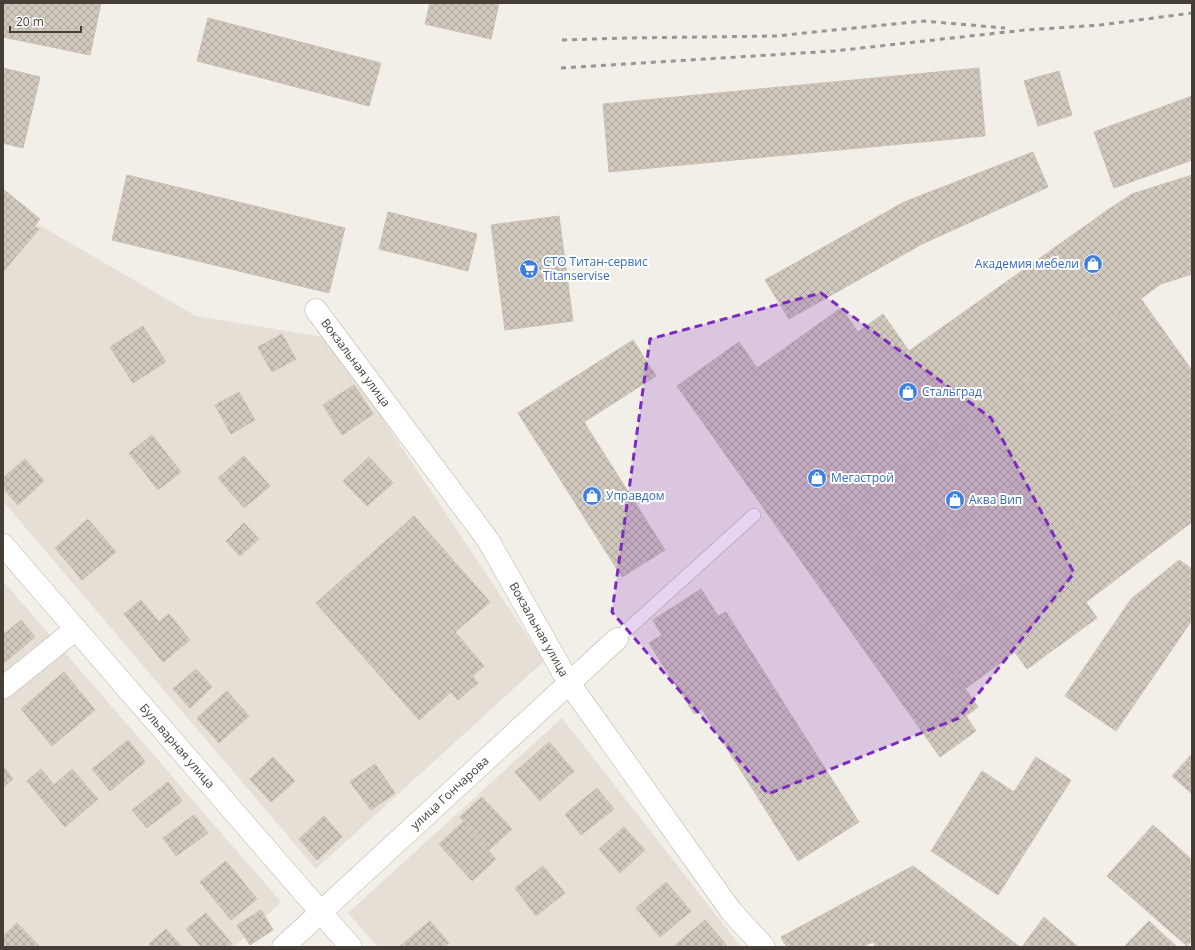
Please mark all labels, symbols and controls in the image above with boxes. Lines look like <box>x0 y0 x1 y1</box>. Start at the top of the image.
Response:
scale bar <box>10 8 81 34</box>
text: 20 m <box>16 13 44 30</box>
place label: СТО Титан-сервис Titanservise <box>543 253 648 284</box>
shop icon: Академия мебели <box>1082 253 1104 275</box>
place label: Академия мебели <box>975 255 1079 272</box>
supermarket icon: СТО Титан-сервис Titanservise <box>518 258 540 280</box>
street label: Вокзальная улица <box>317 315 395 410</box>
shop icon: Стальград <box>897 381 919 403</box>
place label: Стальград <box>922 383 982 400</box>
shop icon: Мегастрой <box>806 467 828 489</box>
place label: Мегастрой <box>831 469 894 486</box>
shop icon: Управдом <box>581 485 603 507</box>
place label: Управдом <box>606 487 665 504</box>
shop icon: Аква Вип <box>944 489 966 511</box>
place label: Аква Вип <box>969 491 1022 508</box>
street label: Вокзальная улица <box>505 579 573 680</box>
street label: Бульварная улица <box>136 700 219 792</box>
street label: улица Гончарова <box>407 752 492 833</box>

